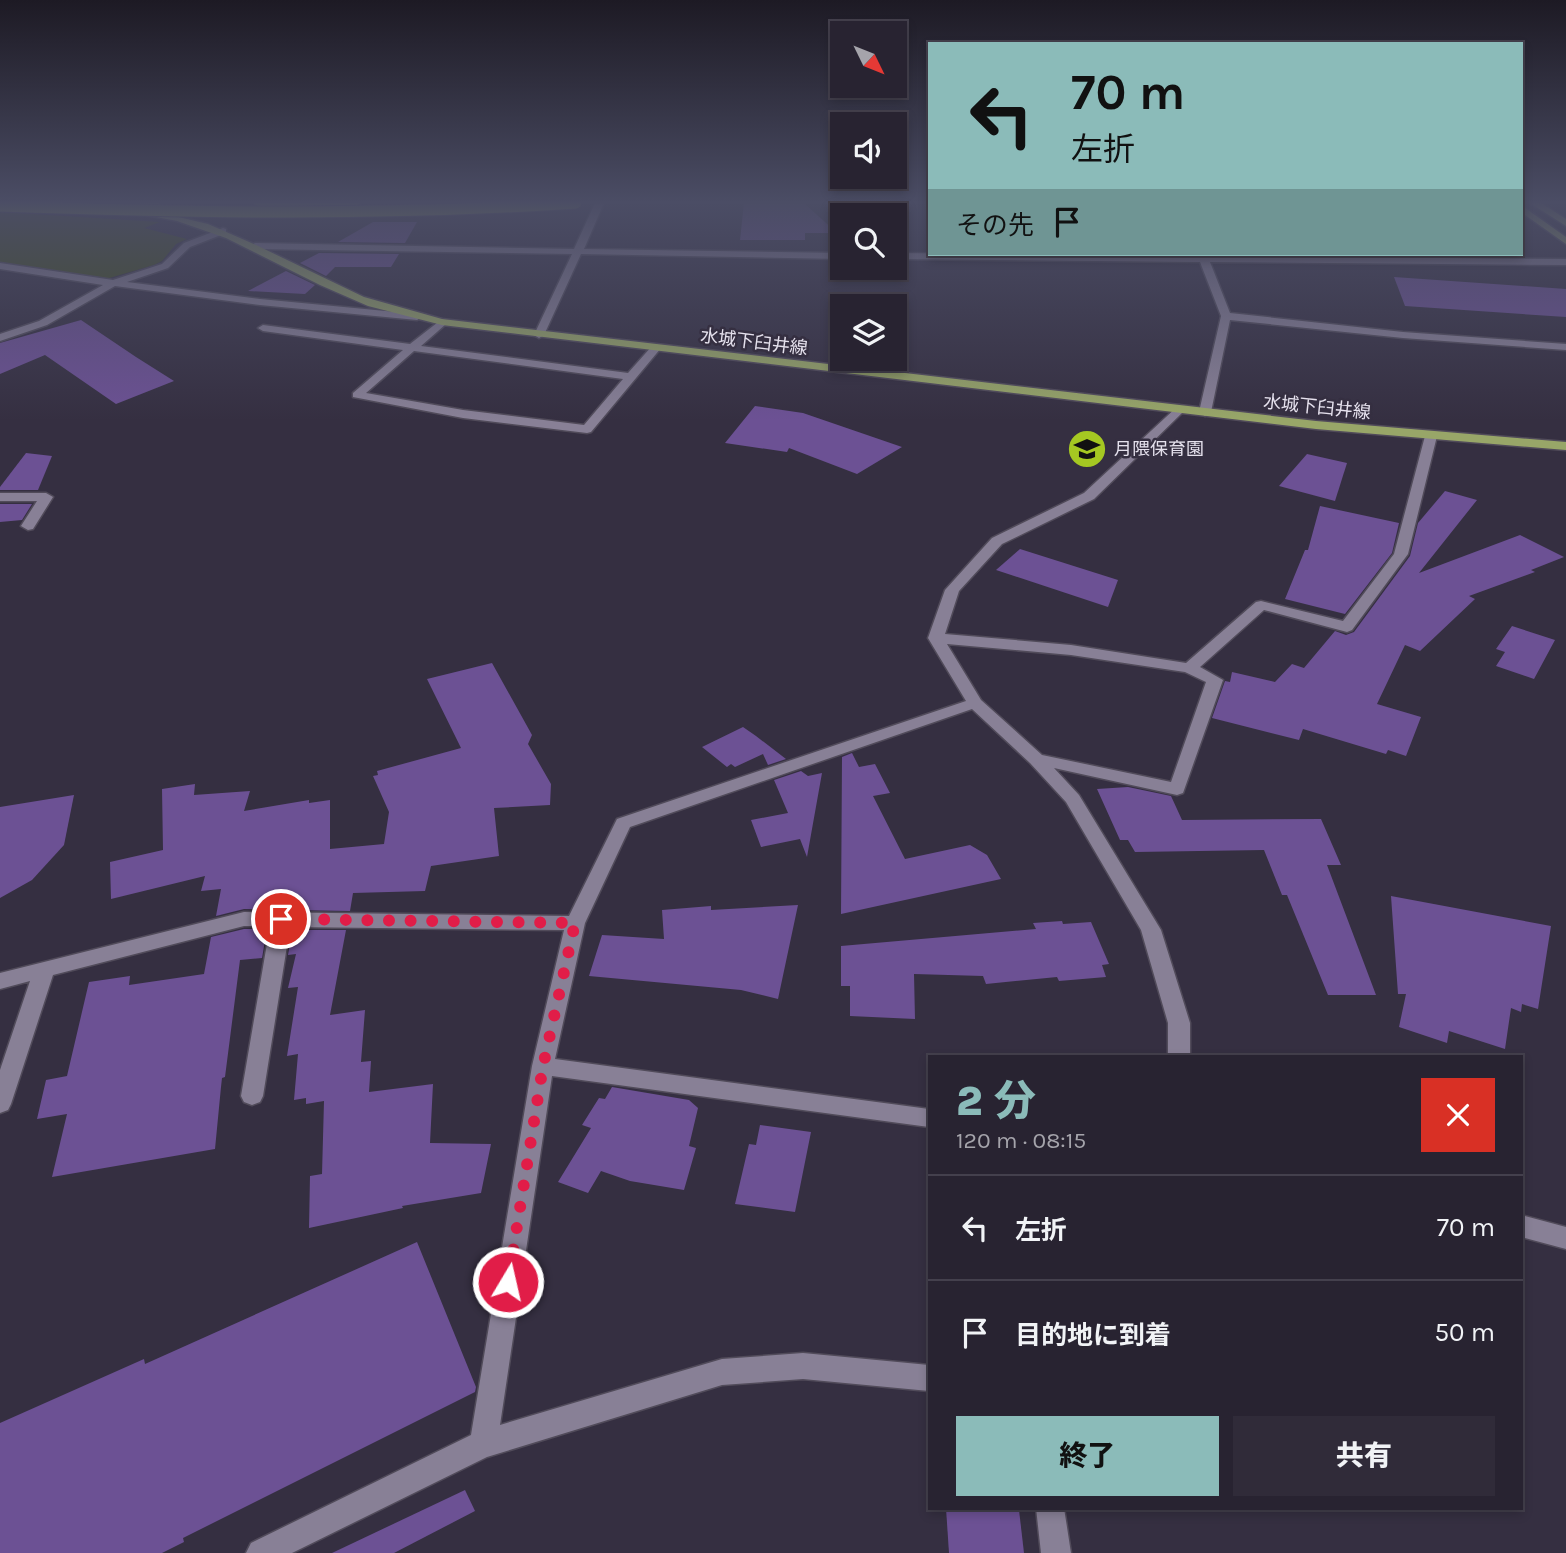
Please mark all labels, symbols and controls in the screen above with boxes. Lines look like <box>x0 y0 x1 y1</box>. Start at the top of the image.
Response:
north arrow <box>830 21 906 98</box>
map controls <box>830 21 907 371</box>
text: 70 m <box>1071 64 1185 121</box>
icon: left <box>956 70 1047 161</box>
button: sound <box>830 112 907 189</box>
text: 左折 <box>1071 131 1135 168</box>
button: search <box>830 203 907 280</box>
icon: arrive <box>1048 203 1086 241</box>
text: その先 <box>956 210 1034 241</box>
button: layers <box>830 294 907 371</box>
street label: 水城下臼井線 <box>699 325 809 359</box>
street label: 水城下臼井線 <box>1262 390 1372 424</box>
school or university icon: 月隈保育園 <box>1066 428 1108 470</box>
place label: 月隈保育園 <box>1114 438 1204 460</box>
pin <box>251 889 311 949</box>
icon: arrive <box>262 900 300 938</box>
text: 2 分 <box>956 1076 1036 1126</box>
button: close <box>1421 1078 1495 1152</box>
text: 120 m · 08:15 <box>956 1127 1086 1154</box>
icon: left <box>956 1209 994 1247</box>
text: 70 m <box>1437 1212 1495 1243</box>
text: 左折 <box>1015 1215 1067 1246</box>
position arrow <box>471 1245 545 1319</box>
icon: arrive <box>956 1314 994 1352</box>
text: 50 m <box>1434 1317 1495 1348</box>
text: 目的地に到着 <box>1015 1320 1171 1351</box>
button: 終了 <box>956 1416 1219 1496</box>
button: 共有 <box>1233 1416 1495 1496</box>

